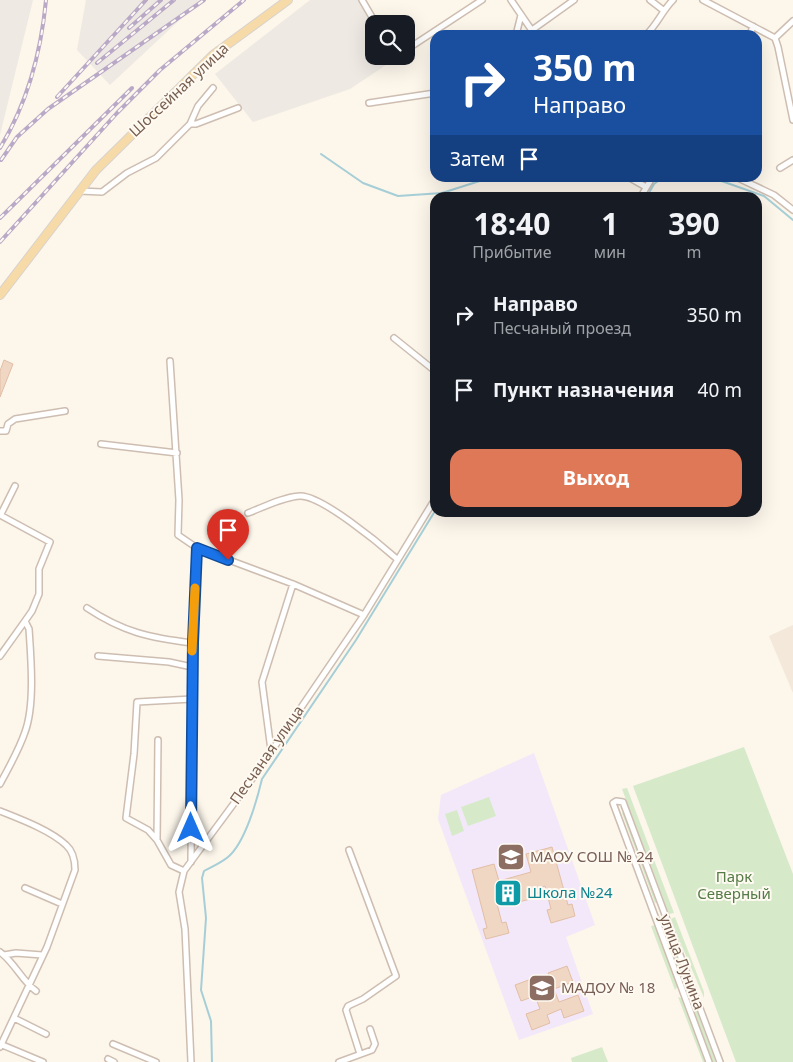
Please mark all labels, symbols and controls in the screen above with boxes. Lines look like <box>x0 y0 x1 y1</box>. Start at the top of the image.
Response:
map controls <box>365 15 415 65</box>
button: search <box>365 15 415 65</box>
street label: Шоссейная улица <box>124 38 232 141</box>
text: 350 m <box>533 44 636 91</box>
icon: right <box>450 50 515 115</box>
text: Направо <box>533 89 626 119</box>
icon: arrive <box>515 145 543 173</box>
text: Затем <box>450 146 505 172</box>
text: 18:40 <box>473 203 550 244</box>
text: 1 <box>601 203 618 244</box>
text: 390 <box>668 203 720 244</box>
text: Прибытие <box>472 241 552 263</box>
text: мин <box>594 241 626 263</box>
text: m <box>686 241 701 263</box>
text: Направо <box>493 291 578 317</box>
icon: right <box>450 301 478 329</box>
text: 350 m <box>687 302 742 328</box>
text: Песчаный проезд <box>493 317 631 339</box>
icon: arrive <box>450 376 478 404</box>
text: Пункт назначения <box>493 377 674 403</box>
text: 40 m <box>698 377 742 403</box>
button: Выход <box>450 449 742 507</box>
pin <box>207 509 249 560</box>
icon: arrive <box>214 516 242 544</box>
street label: Песчаная улица <box>225 701 308 808</box>
position arrow <box>164 801 216 853</box>
school or university icon: МАОУ СОШ № 24 <box>496 842 526 872</box>
place label: МАОУ СОШ № 24 <box>530 846 654 866</box>
park label: Парк Северный <box>697 866 771 903</box>
building icon: Школа №24 <box>493 878 523 908</box>
place label: Школа №24 <box>527 882 613 902</box>
street label: улица Лунина <box>656 911 710 1012</box>
school or university icon: МАДОУ № 18 <box>527 973 557 1003</box>
place label: МАДОУ № 18 <box>561 977 655 997</box>

